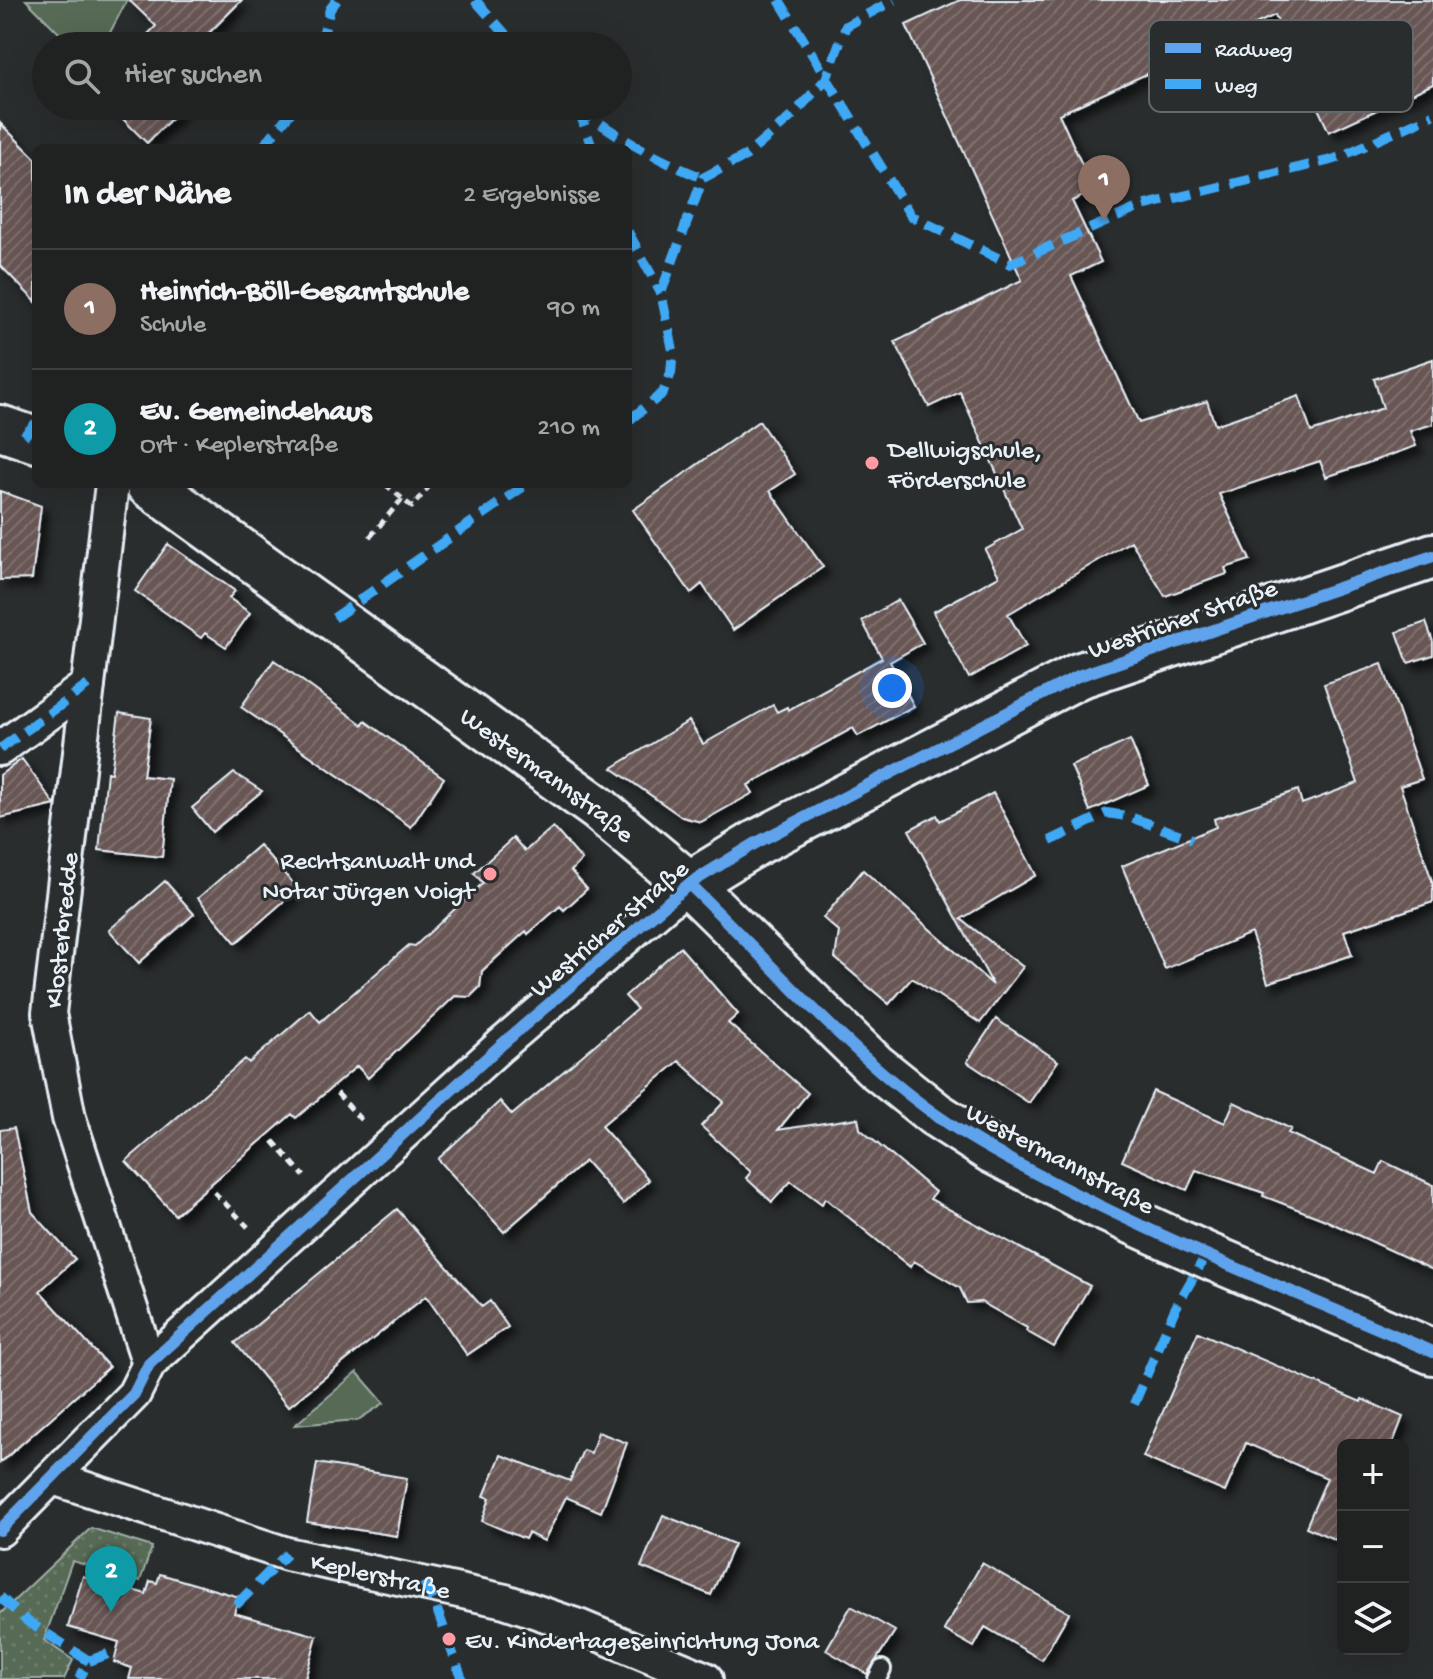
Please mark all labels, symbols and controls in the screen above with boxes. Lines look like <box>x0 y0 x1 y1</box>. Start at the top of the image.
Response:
legend <box>1149 20 1413 112</box>
search box <box>32 32 632 120</box>
text: Radweg <box>1215 39 1293 65</box>
icon: search <box>60 54 104 98</box>
text: Hier suchen <box>124 59 262 94</box>
text: Weg <box>1215 75 1258 101</box>
pin: 1 <box>1078 155 1130 221</box>
text: In der Nähe <box>64 176 231 216</box>
text: 2 Ergebnisse <box>463 181 600 212</box>
text: Heinrich-Böll-Gesamtschule <box>140 276 469 311</box>
text: 1 <box>85 294 95 325</box>
text: 90 m <box>548 294 600 325</box>
text: Schule <box>140 311 206 342</box>
text: Ev. Gemeindehaus <box>140 396 371 431</box>
text: 2 <box>84 414 96 445</box>
text: 210 m <box>537 414 600 445</box>
text: Ort · Keplerstraße <box>140 431 338 462</box>
place label: Dellwigschule, Förderschule <box>886 437 1042 498</box>
marker: Dellwigschule, Förderschule <box>863 454 881 472</box>
street label: Westricher Straße <box>1085 574 1283 668</box>
your location <box>872 668 912 708</box>
street label: Westermannstraße <box>452 703 639 852</box>
place label: Rechtsanwalt und Notar Jürgen Voigt <box>262 848 476 909</box>
street label: Klosterbredde <box>41 850 88 1010</box>
street label: Westricher Straße <box>525 855 697 1006</box>
marker: Rechtsanwalt und Notar Jürgen Voigt <box>481 865 499 883</box>
street label: Westermannstraße <box>959 1098 1159 1224</box>
map controls <box>1337 1439 1409 1655</box>
button: + <box>1337 1439 1409 1511</box>
button: − <box>1337 1511 1409 1583</box>
pin: 2 <box>85 1546 137 1612</box>
street label: Keplerstraße <box>307 1549 453 1609</box>
button: layers <box>1337 1583 1409 1655</box>
place label: Ev. Kindertageseinrichtung Jona <box>465 1628 821 1659</box>
marker: Ev. Kindertageseinrichtung Jona <box>440 1630 458 1648</box>

